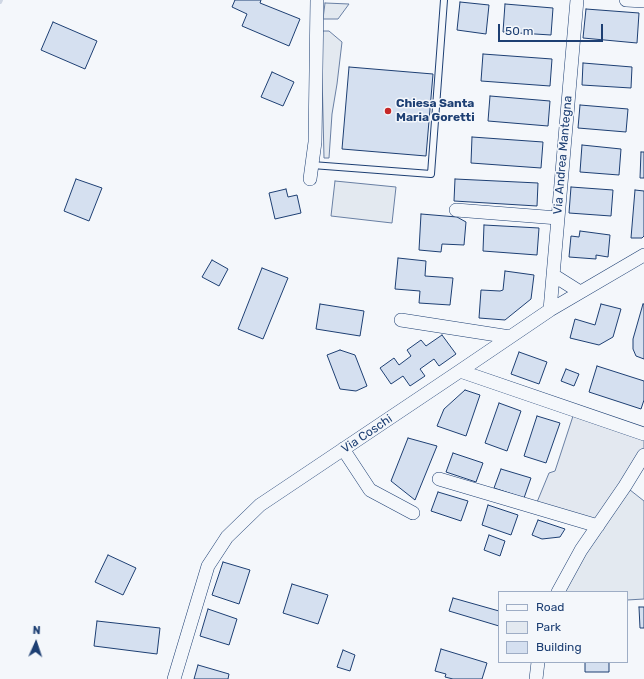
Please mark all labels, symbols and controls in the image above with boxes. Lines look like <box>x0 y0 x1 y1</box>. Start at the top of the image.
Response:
scale bar <box>500 16 605 42</box>
text: 50 m <box>505 24 533 38</box>
street label: Via Andrea Mantegna <box>551 95 575 215</box>
place label: Chiesa Santa Maria Goretti <box>396 97 475 125</box>
marker: Chiesa Santa Maria Goretti <box>383 106 393 116</box>
street label: Via Coschi <box>339 412 395 456</box>
legend <box>498 591 628 663</box>
text: Road <box>536 600 564 614</box>
text: Park <box>536 620 561 634</box>
north arrow <box>16 623 56 663</box>
text: N <box>32 624 41 637</box>
text: Building <box>536 640 582 654</box>

